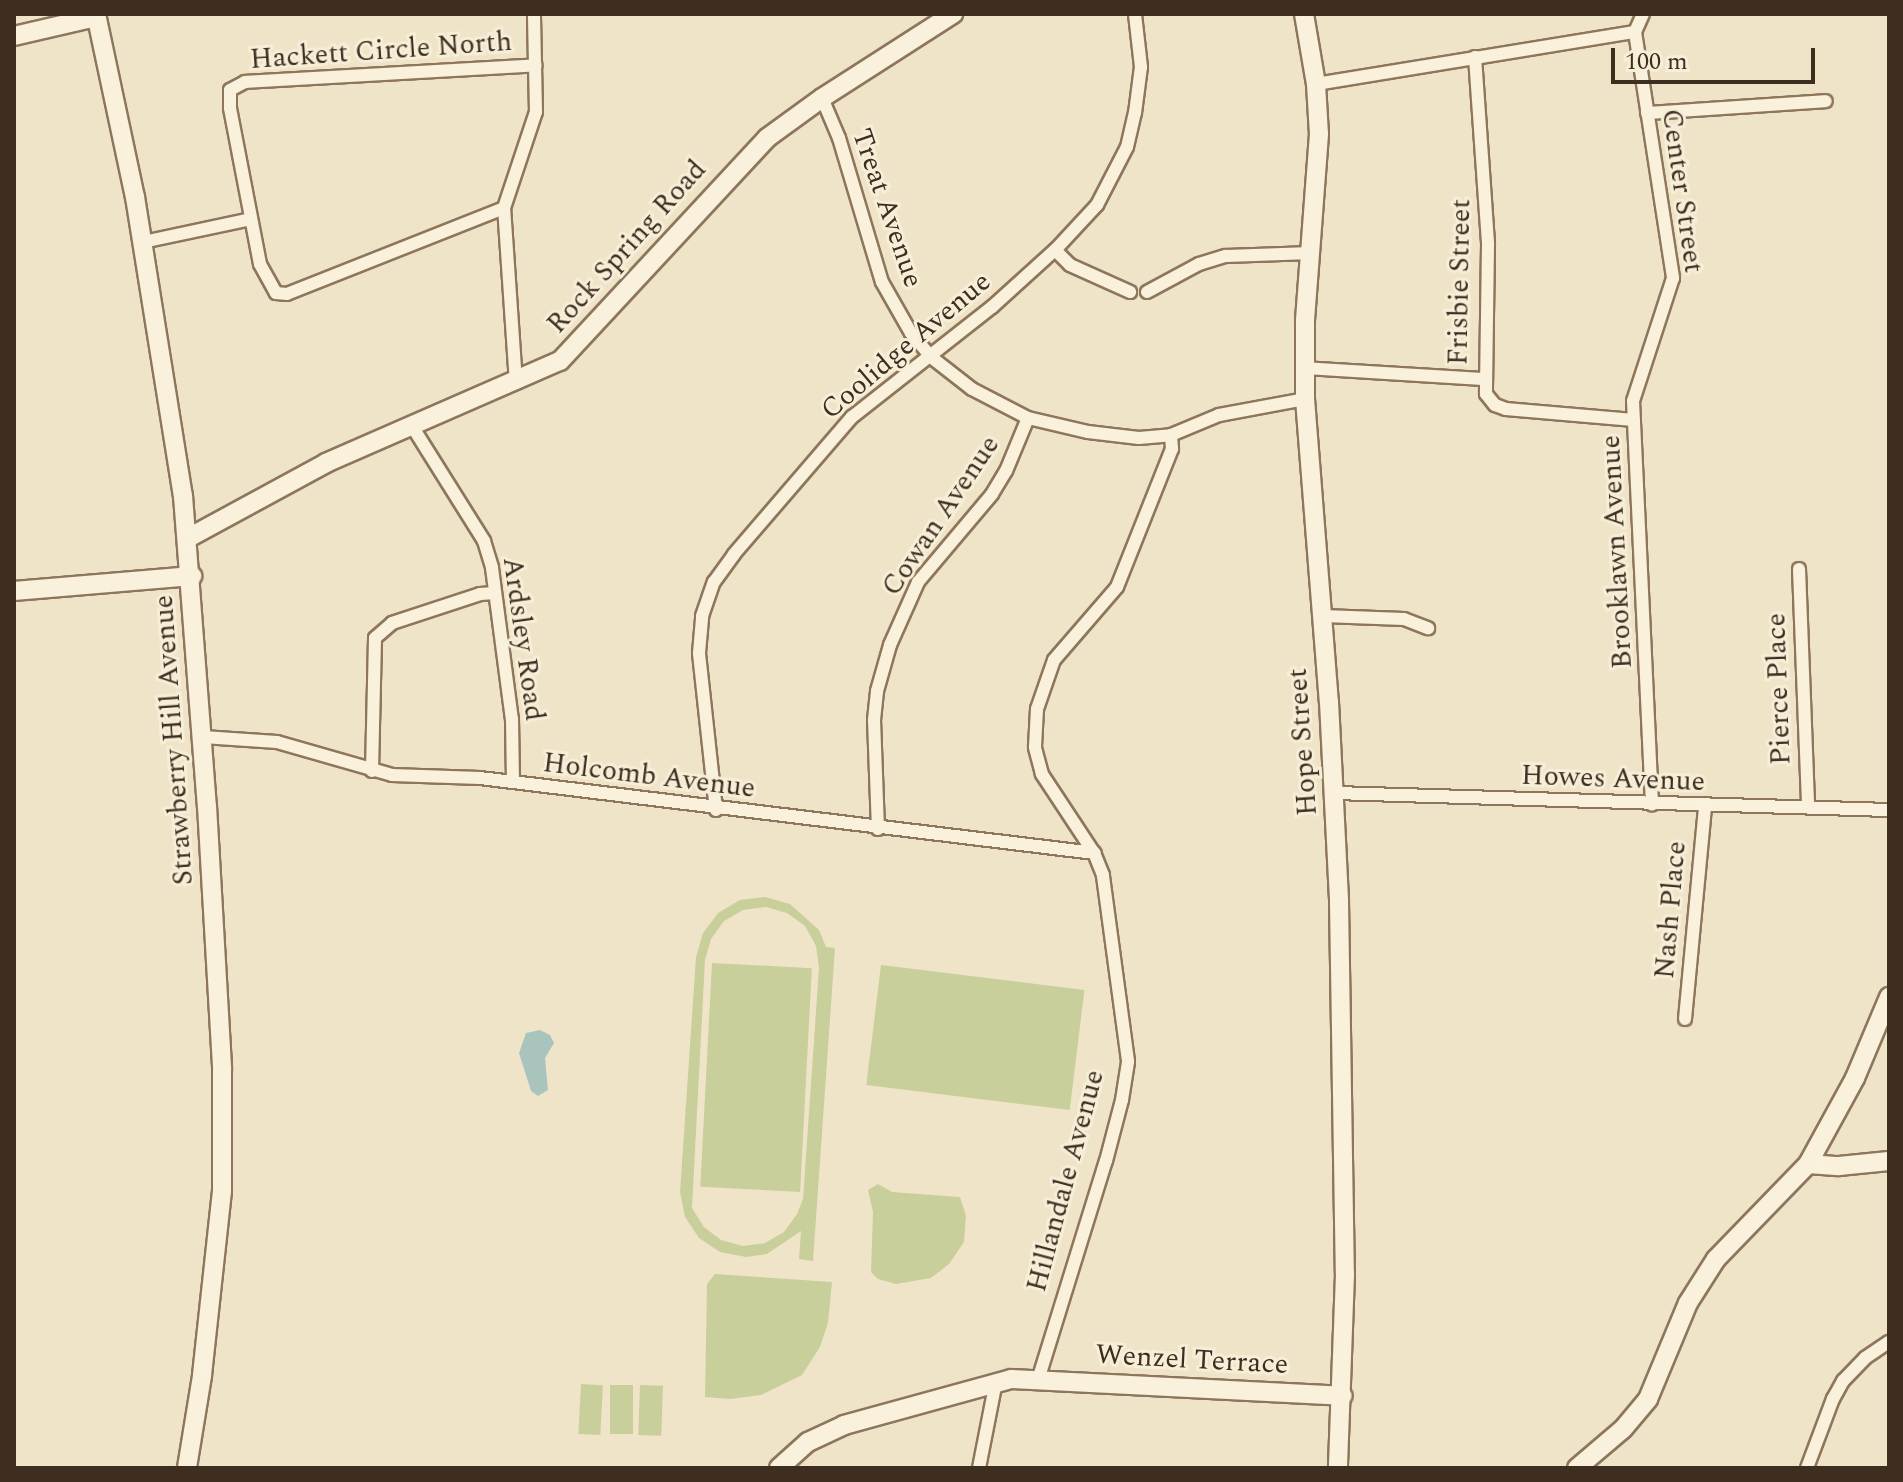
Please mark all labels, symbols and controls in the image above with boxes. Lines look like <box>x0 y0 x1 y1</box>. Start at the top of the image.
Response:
street label: Hackett Circle North <box>249 25 513 77</box>
scale bar <box>1615 32 1819 82</box>
text: 100 m <box>1625 44 1688 80</box>
street label: Center Street <box>1654 107 1710 275</box>
street label: Treat Avenue <box>844 124 930 292</box>
street label: Rock Spring Road <box>540 153 714 341</box>
street label: Frisbie Street <box>1442 198 1478 366</box>
street label: Coolidge Avenue <box>814 265 998 427</box>
street label: Cowan Avenue <box>875 430 1007 602</box>
street label: Brooklawn Avenue <box>1594 434 1640 670</box>
street label: Ardsley Road <box>495 555 551 723</box>
street label: Strawberry Hill Avenue <box>147 594 201 886</box>
street label: Pierce Place <box>1760 612 1798 766</box>
street label: Hope Street <box>1281 667 1325 817</box>
street label: Holcomb Avenue <box>541 746 757 806</box>
street label: Howes Avenue <box>1520 759 1706 799</box>
street label: Nash Place <box>1648 840 1694 980</box>
street label: Hillandale Avenue <box>1020 1066 1112 1296</box>
street label: Wenzel Terrace <box>1095 1338 1289 1382</box>

